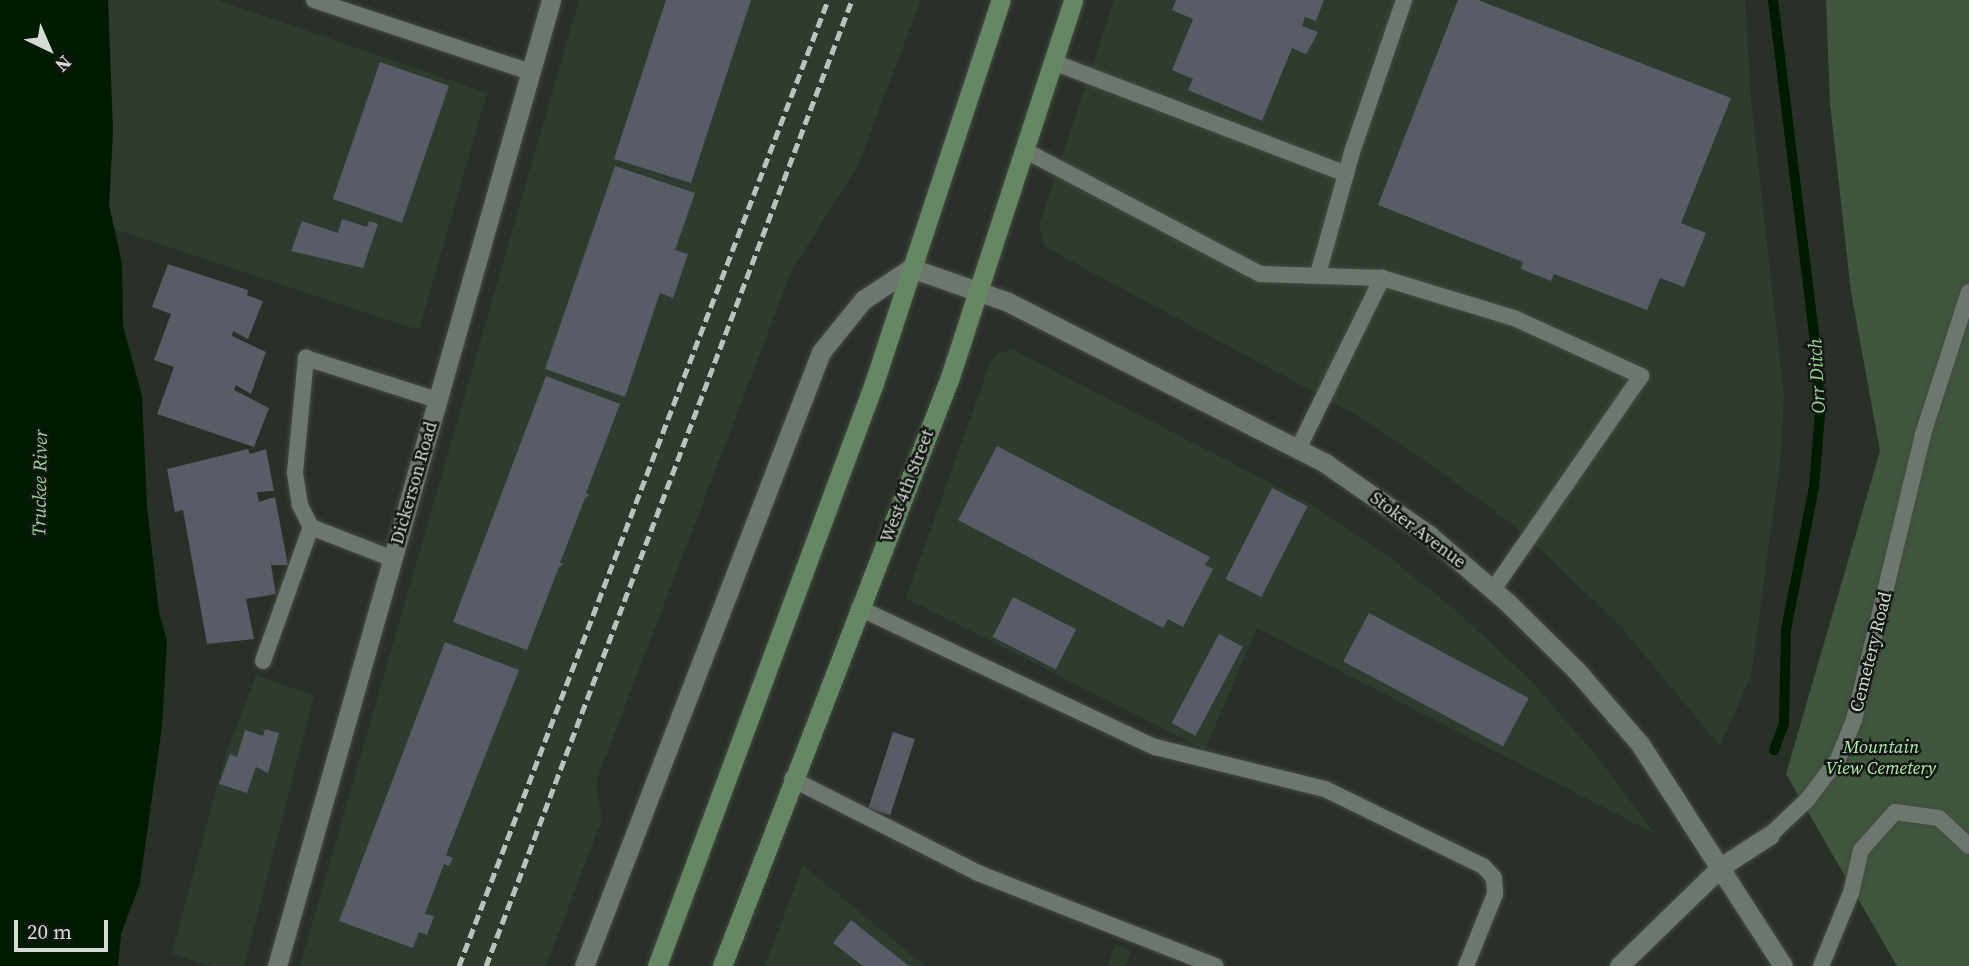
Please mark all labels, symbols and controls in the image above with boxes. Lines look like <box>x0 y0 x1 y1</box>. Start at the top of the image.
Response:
north arrow <box>14 14 84 84</box>
text: N <box>50 50 78 78</box>
water label: Orr Ditch <box>1804 338 1830 414</box>
street label: Dickerson Road <box>386 419 442 547</box>
street label: West 4th Street <box>876 426 938 546</box>
water label: Truckee River <box>28 429 52 537</box>
street label: Stoker Avenue <box>1366 487 1470 573</box>
street label: Cemetery Road <box>1846 590 1896 714</box>
park label: Mountain View Cemetery <box>1826 737 1936 780</box>
scale bar <box>18 906 112 950</box>
text: 20 m <box>27 917 72 946</box>

